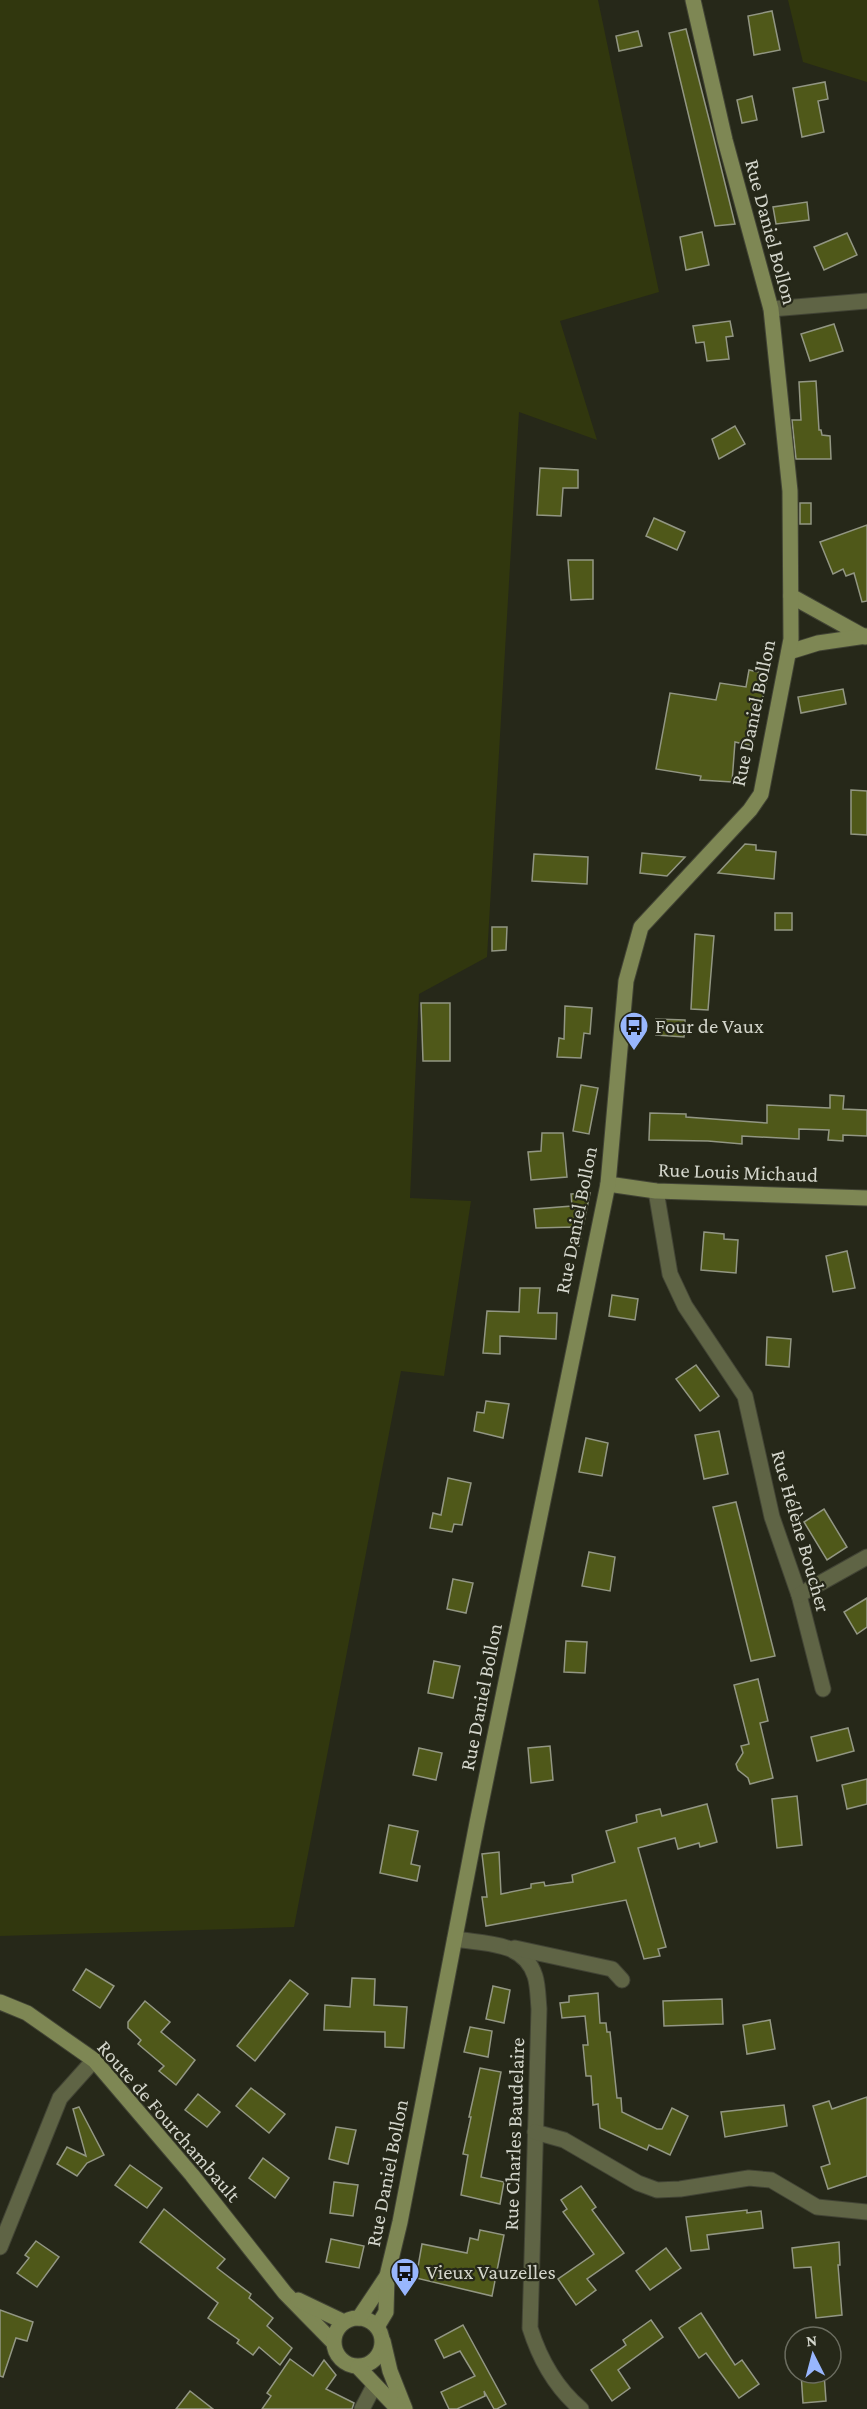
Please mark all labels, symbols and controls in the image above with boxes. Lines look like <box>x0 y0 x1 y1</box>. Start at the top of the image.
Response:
street label: Rue Daniel Bollon <box>740 157 802 307</box>
street label: Rue Daniel Bollon <box>726 637 780 789</box>
bus stop icon: Four de Vaux <box>618 1010 650 1052</box>
place label: Four de Vaux <box>655 1014 764 1038</box>
street label: Rue Daniel Bollon <box>550 1144 602 1296</box>
street label: Rue Louis Michaud <box>658 1157 818 1187</box>
street label: Rue Hélène Boucher <box>766 1447 836 1615</box>
street label: Rue Daniel Bollon <box>455 1621 507 1773</box>
street label: Route de Fourchambault <box>92 2035 246 2207</box>
street label: Rue Charles Baudelaire <box>499 2037 529 2231</box>
street label: Rue Daniel Bollon <box>361 2097 413 2249</box>
bus stop icon: Vieux Vauzelles <box>389 2256 421 2298</box>
place label: Vieux Vauzelles <box>426 2260 556 2284</box>
north arrow <box>783 2325 843 2385</box>
text: N <box>805 2332 818 2350</box>

